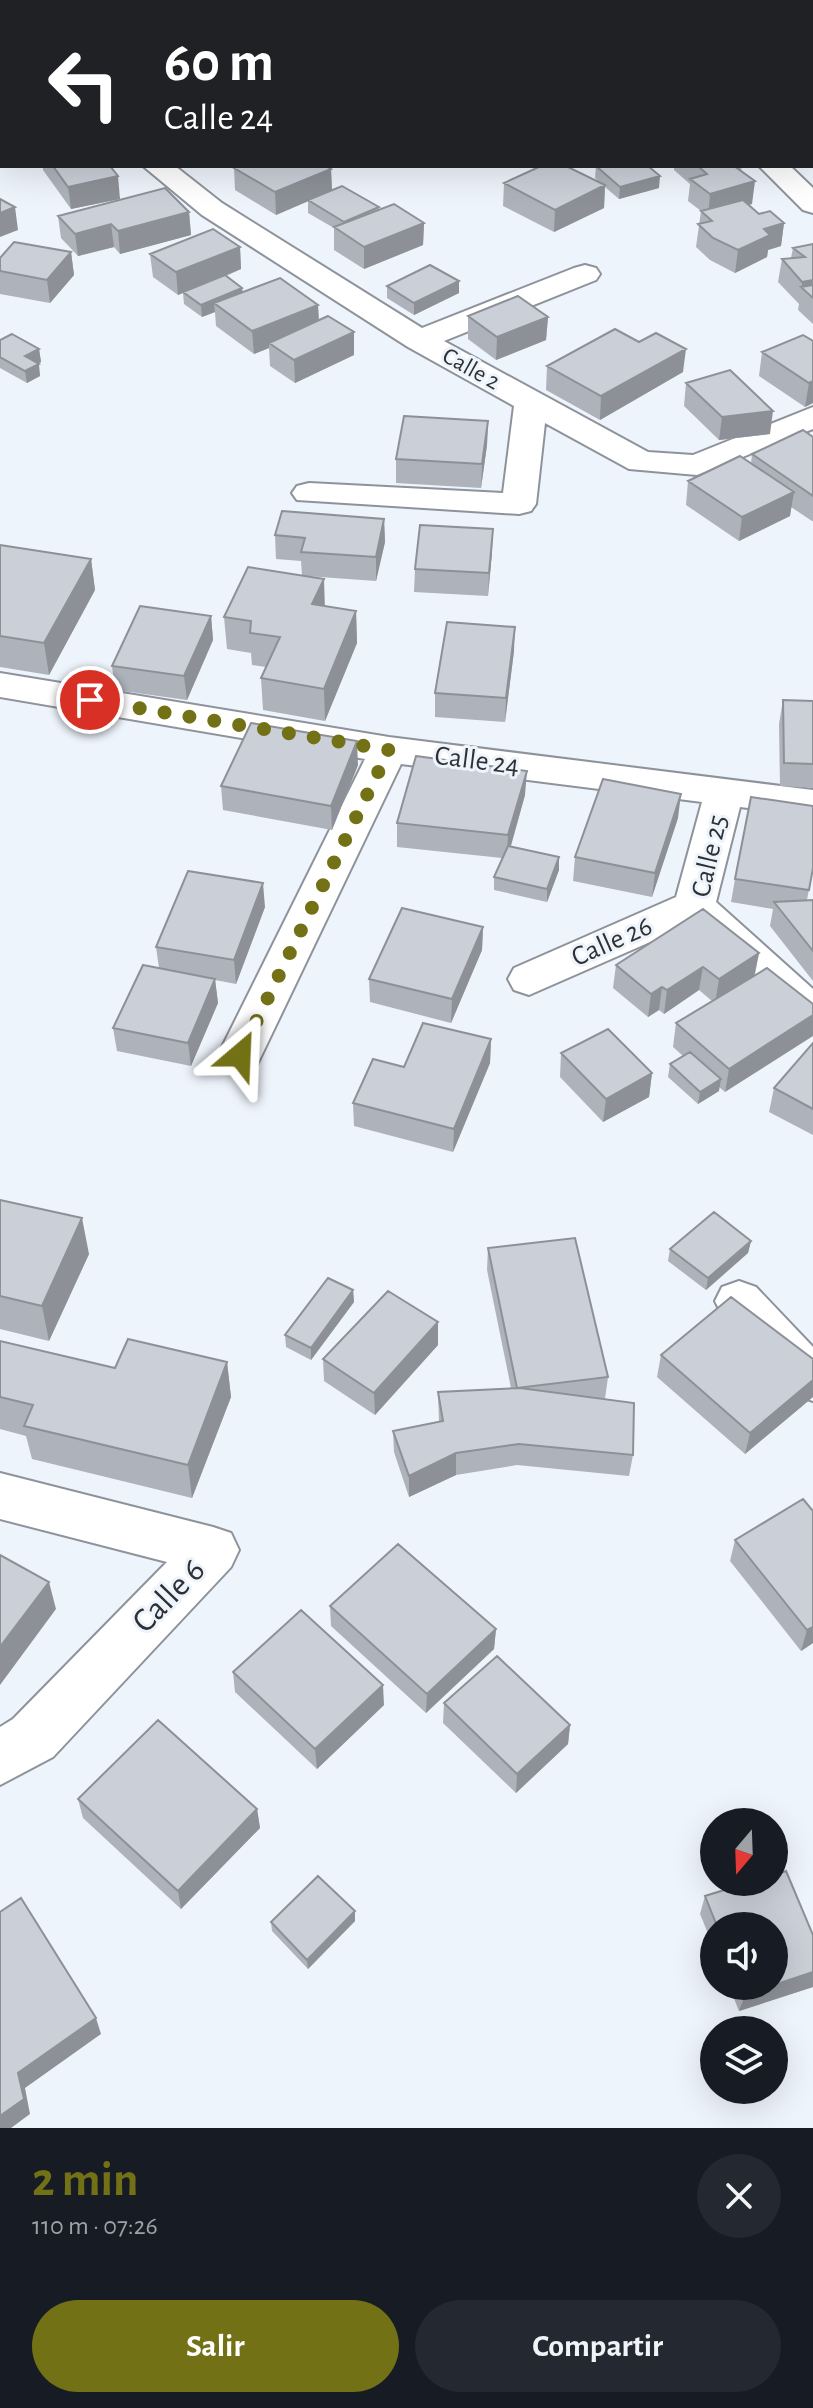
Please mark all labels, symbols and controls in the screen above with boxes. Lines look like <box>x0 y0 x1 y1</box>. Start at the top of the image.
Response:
icon: left <box>32 32 136 136</box>
text: 60 m <box>164 35 274 91</box>
text: Calle 24 <box>164 100 273 136</box>
street label: Calle 2 <box>438 344 504 394</box>
pin <box>56 666 124 734</box>
icon: arrive <box>68 678 112 722</box>
street label: Calle 24 <box>433 742 521 780</box>
street label: Calle 25 <box>687 812 733 900</box>
street label: Calle 26 <box>568 912 656 972</box>
position arrow <box>198 1013 282 1097</box>
street label: Calle 6 <box>126 1553 212 1639</box>
north arrow <box>700 1808 788 1896</box>
map controls <box>700 1808 788 2104</box>
button: sound <box>700 1912 788 2000</box>
button: layers <box>700 2016 788 2104</box>
button: close <box>697 2154 781 2238</box>
text: 2 min <box>32 2157 139 2205</box>
text: 110 m · 07:26 <box>32 2213 158 2239</box>
button: Salir <box>32 2300 399 2392</box>
button: Compartir <box>415 2300 781 2392</box>

